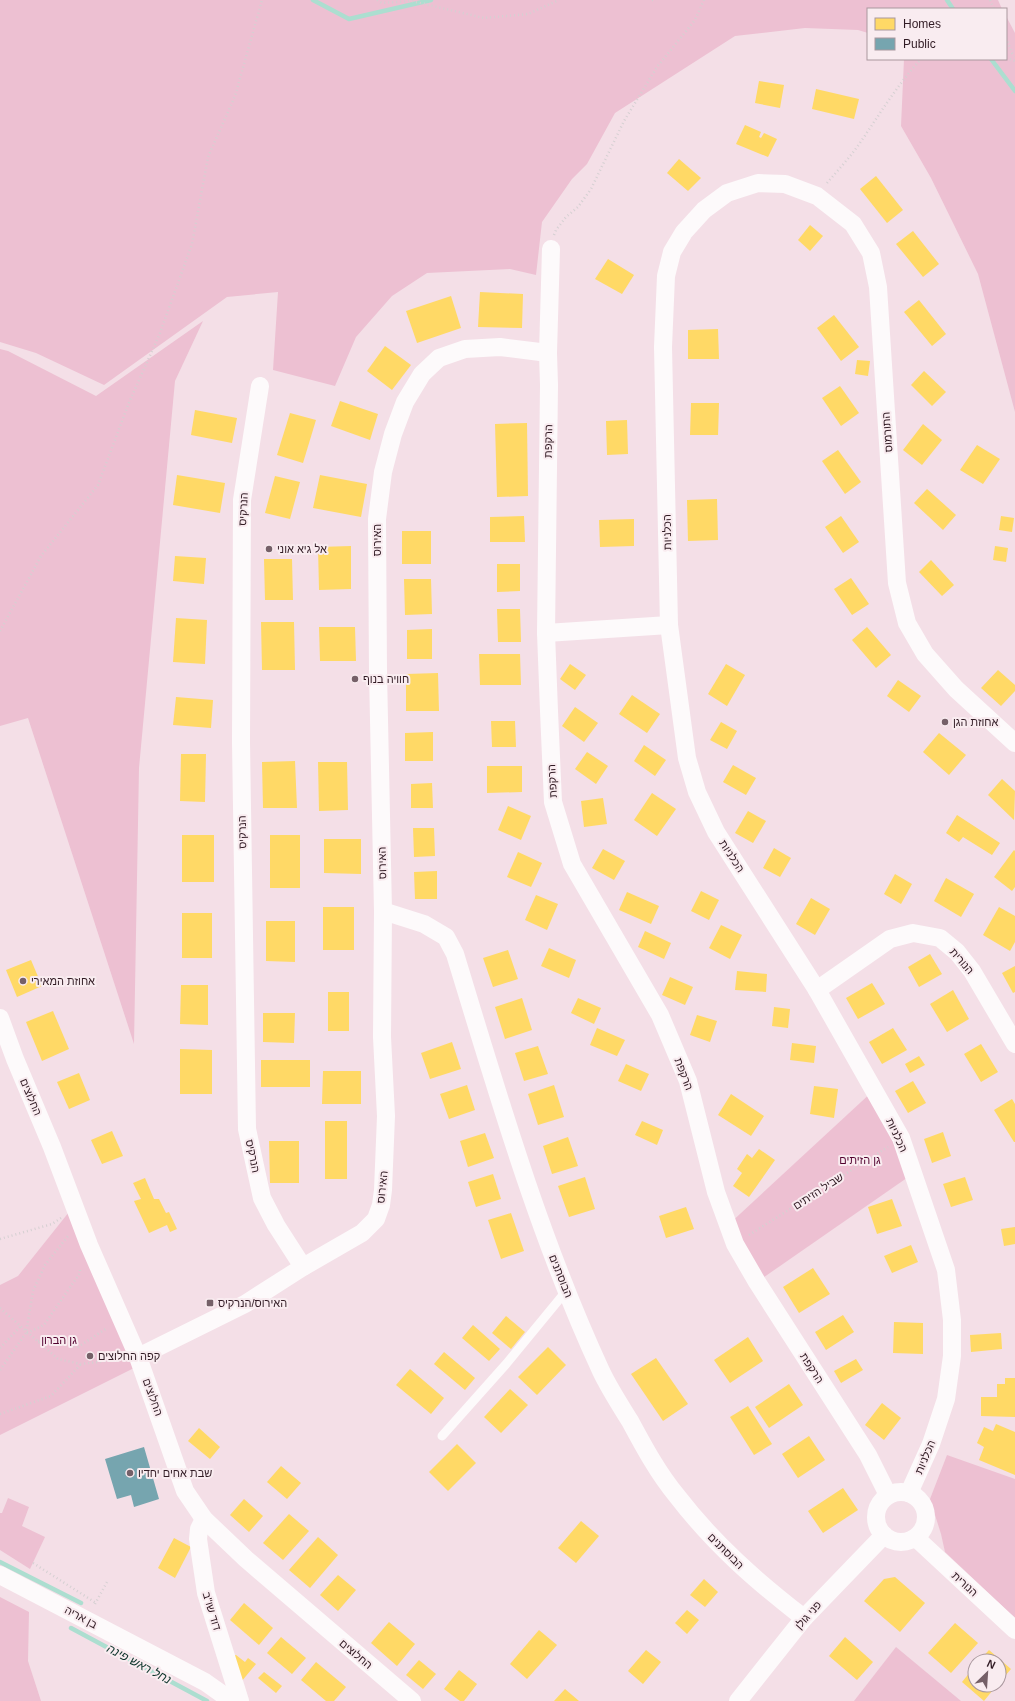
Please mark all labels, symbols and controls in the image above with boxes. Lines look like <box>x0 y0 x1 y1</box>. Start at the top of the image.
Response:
legend <box>867 8 1007 60</box>
text: Homes <box>903 17 941 31</box>
text: Public <box>903 37 936 51</box>
street label: התורמוס <box>880 411 894 453</box>
street label: הרקפת <box>542 424 554 458</box>
street label: הנרקיס <box>236 492 250 526</box>
street label: הכלניות <box>661 514 673 550</box>
street label: האירוס <box>371 524 383 556</box>
place label: אל גיא אוני <box>277 543 327 555</box>
marker: אל גיא אוני <box>264 544 274 554</box>
place label: חוויה בנוף <box>363 673 409 685</box>
marker: חוויה בנוף <box>350 674 360 684</box>
place label: אחוזת הגן <box>953 716 999 728</box>
marker: אחוזת הגן <box>940 717 950 727</box>
street label: הרקפת <box>545 764 559 798</box>
street label: הנרקיס <box>236 815 248 849</box>
street label: הכלניות <box>717 838 747 874</box>
street label: האירוס <box>376 847 388 879</box>
street label: הנורית <box>948 946 976 976</box>
place label: אחוזת המאירי <box>31 975 95 987</box>
marker: אחוזת המאירי <box>18 976 28 986</box>
street label: הרקפת <box>672 1056 696 1092</box>
street label: החלוצים <box>18 1077 44 1117</box>
street label: הכלניות <box>884 1116 910 1154</box>
street label: הנרקיס <box>244 1138 262 1174</box>
park label: גן הזיתים <box>839 1154 881 1166</box>
street label: האירוס <box>374 1170 390 1204</box>
street label: שביל הזיתים <box>791 1170 845 1212</box>
street label: הבוסתנים <box>547 1253 575 1299</box>
place label: האירוס/הנרקיס <box>218 1297 287 1309</box>
marker: האירוס/הנרקיס <box>205 1298 215 1308</box>
park label: גן הברון <box>41 1334 77 1346</box>
place label: קפה החלוצים <box>98 1350 160 1362</box>
marker: קפה החלוצים <box>85 1351 95 1361</box>
street label: הרקפת <box>798 1351 826 1385</box>
street label: החלוצים <box>141 1377 165 1417</box>
street label: הכלניות <box>912 1438 938 1476</box>
place label: שבת אחים יחדיו <box>138 1467 212 1479</box>
marker: שבת אחים יחדיו <box>125 1468 135 1478</box>
street label: הבוסתנים <box>706 1531 746 1571</box>
street label: הנורית <box>950 1569 980 1599</box>
street label: דוד שו"ב <box>200 1590 224 1632</box>
street label: פני גולן <box>792 1598 824 1631</box>
street label: בן אריה <box>63 1604 100 1631</box>
street label: החלוצים <box>337 1637 375 1671</box>
water label: נחל ראש פינה <box>104 1641 174 1687</box>
north arrow <box>967 1653 1007 1693</box>
text: N <box>985 1657 997 1671</box>

